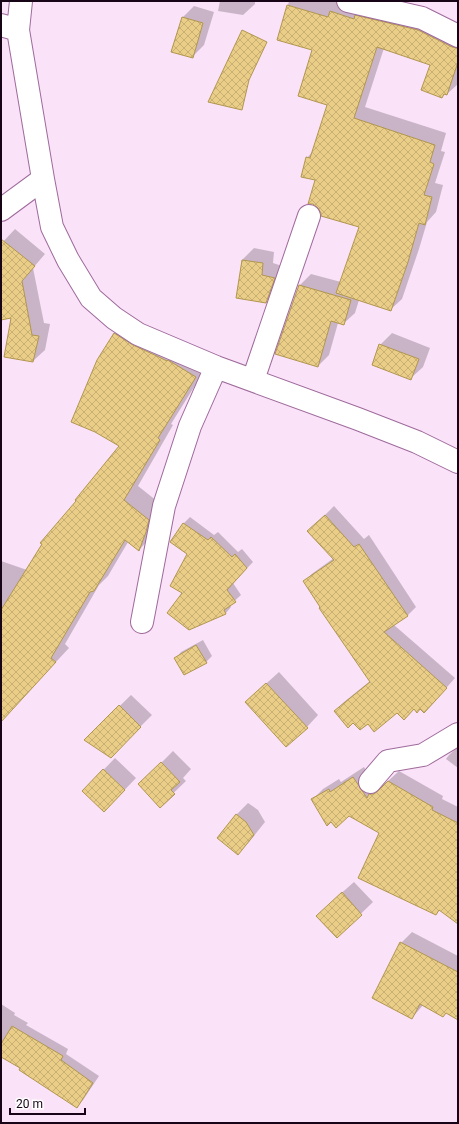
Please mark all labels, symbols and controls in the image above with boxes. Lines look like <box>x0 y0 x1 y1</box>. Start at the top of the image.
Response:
scale bar <box>10 1090 85 1116</box>
text: 20 m <box>16 1097 43 1111</box>

